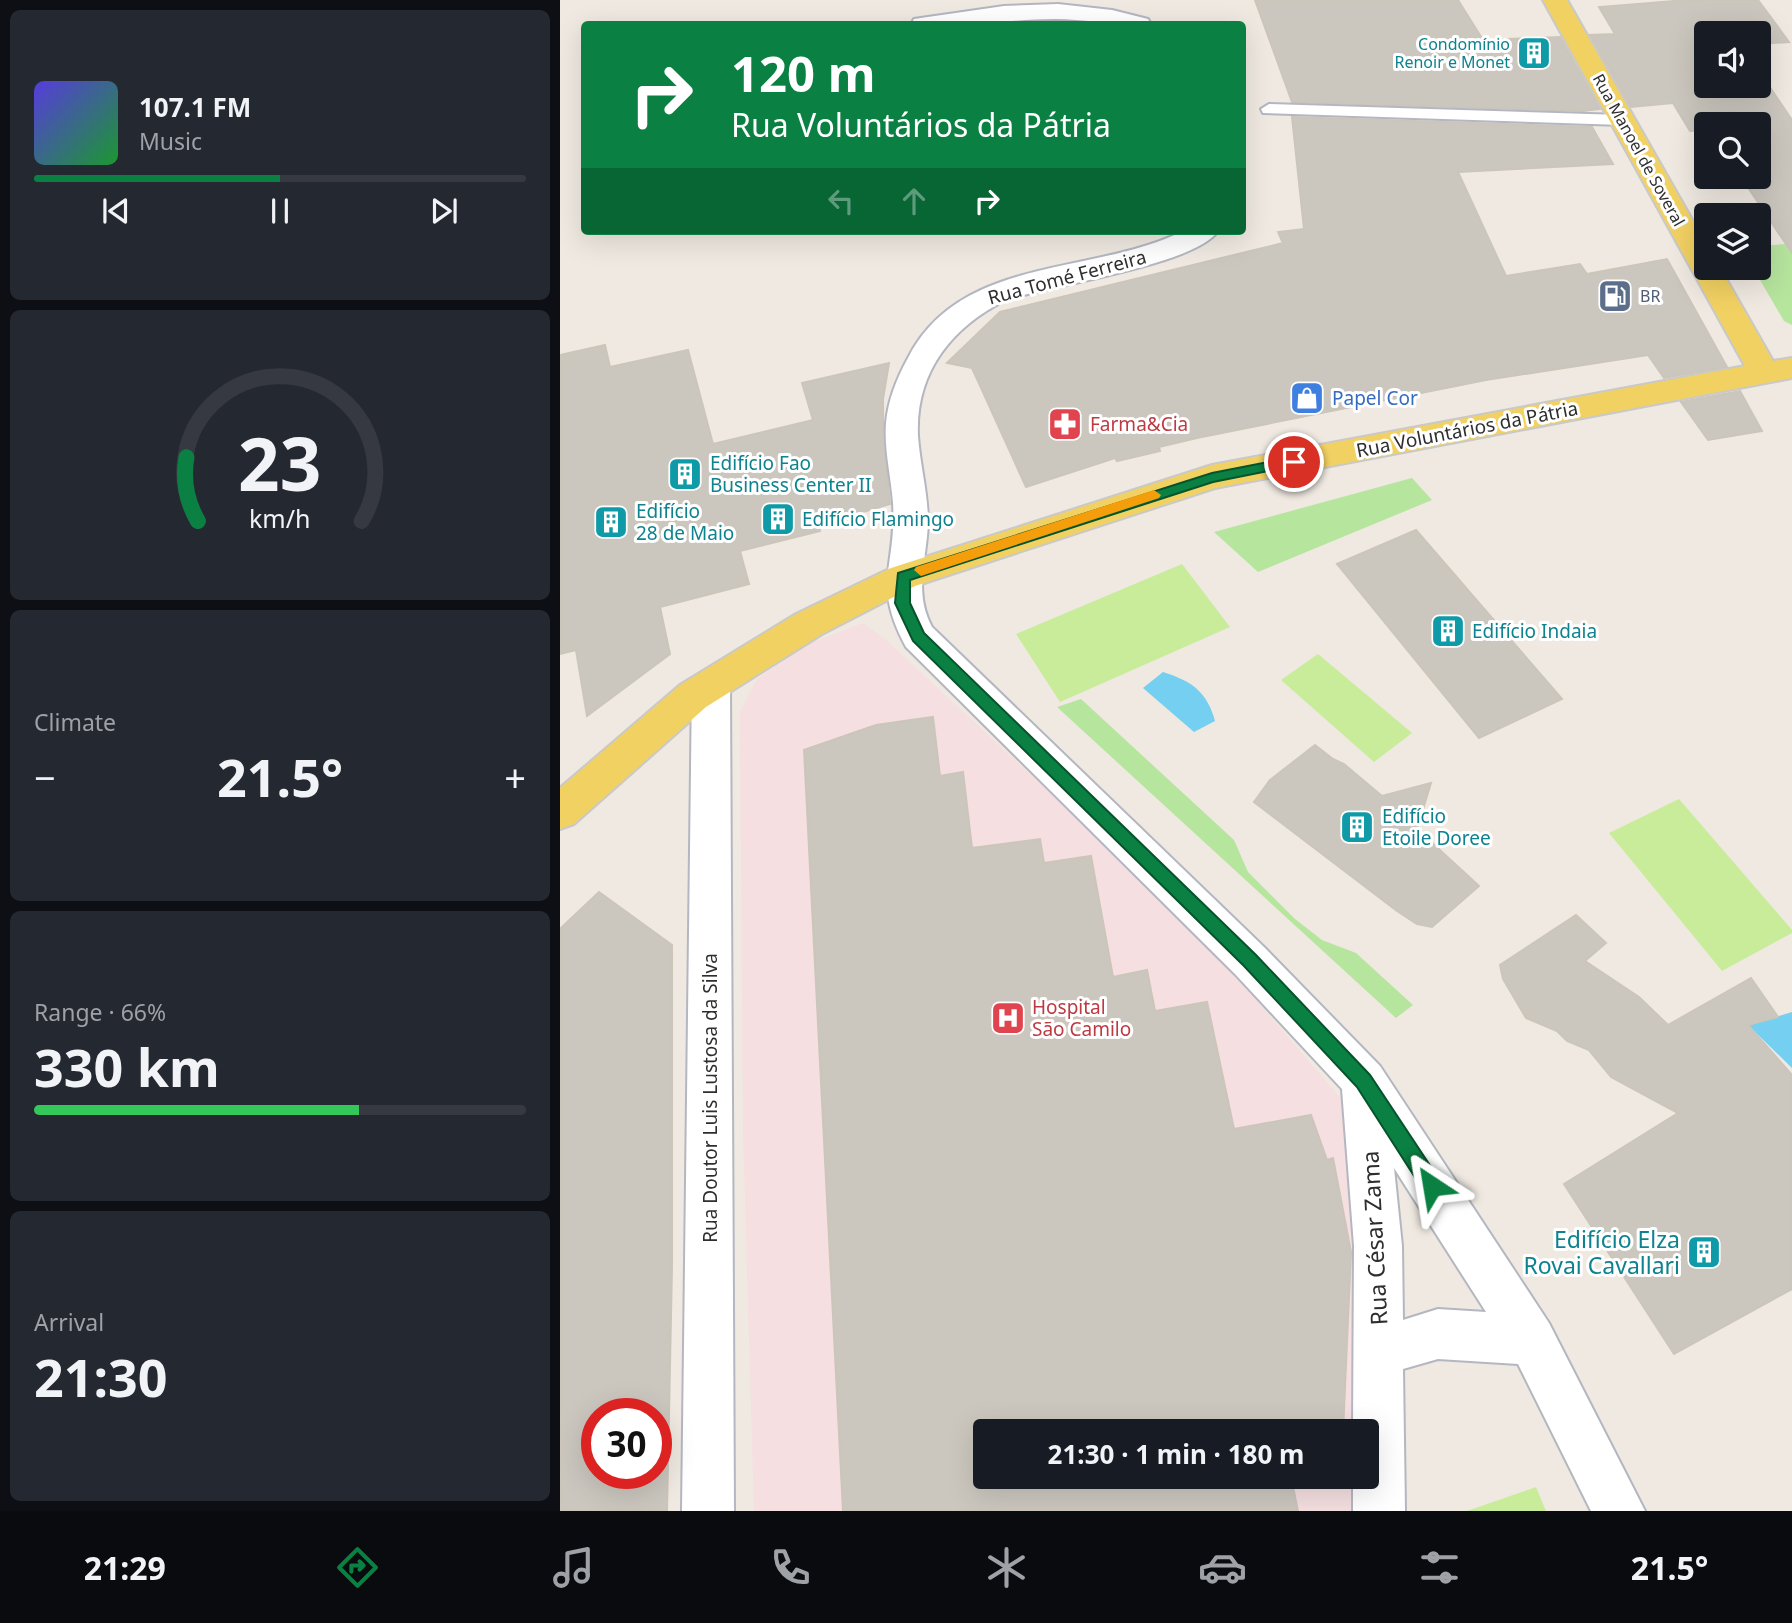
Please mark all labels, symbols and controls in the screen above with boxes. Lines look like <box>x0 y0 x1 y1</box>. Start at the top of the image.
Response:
map controls <box>1694 21 1771 280</box>
button: sound <box>1694 21 1771 98</box>
place label: Condomínio Renoir e Monet <box>1394 33 1510 73</box>
building icon: Condomínio Renoir e Monet <box>1515 34 1553 72</box>
text: 120 m <box>731 40 876 106</box>
icon: right <box>616 49 707 140</box>
street label: Rua Manoel de Soveral <box>1588 70 1690 230</box>
text: 107.1 FM <box>139 89 251 125</box>
text: Rua Voluntários da Pátria <box>731 103 1111 146</box>
button: search <box>1694 112 1771 189</box>
text: Music <box>139 125 202 157</box>
icon: left <box>822 182 860 220</box>
icon: ahead <box>895 182 933 220</box>
icon: right <box>968 182 1006 220</box>
icon: previous <box>97 192 135 230</box>
icon: pause <box>261 192 299 230</box>
icon: next <box>425 192 463 230</box>
button: layers <box>1694 203 1771 280</box>
street label: Rua Tomé Ferreira <box>985 243 1149 311</box>
fuel station icon: BR <box>1596 277 1634 315</box>
place label: BR <box>1640 285 1660 307</box>
shop icon: Papel Cor <box>1288 379 1326 417</box>
place label: Papel Cor <box>1332 385 1418 411</box>
street label: Rua Voluntários da Pátria <box>1354 395 1580 463</box>
pharmacy icon: Farma&Cia <box>1046 405 1084 443</box>
place label: Farma&Cia <box>1090 411 1188 437</box>
text: 23 <box>238 414 322 513</box>
pin <box>1264 432 1324 492</box>
icon: arrive <box>1275 443 1313 481</box>
place label: Edifício Fao Business Center II <box>710 450 871 498</box>
building icon: Edifício Fao Business Center II <box>666 455 704 493</box>
place label: Edifício 28 de Maio <box>636 498 734 546</box>
building icon: Edifício Flamingo <box>759 500 797 538</box>
text: km/h <box>249 501 311 535</box>
building icon: Edifício 28 de Maio <box>592 503 630 541</box>
place label: Edifício Flamingo <box>802 506 954 532</box>
building icon: Edifício Indaia <box>1429 612 1467 650</box>
place label: Edifício Indaia <box>1472 618 1597 644</box>
text: Climate <box>34 706 116 738</box>
text: 21.5° <box>217 741 343 812</box>
text: − <box>34 751 56 803</box>
text: + <box>504 751 526 803</box>
place label: Edifício Etoile Doree <box>1382 803 1491 851</box>
building icon: Edifício Etoile Doree <box>1338 808 1376 846</box>
street label: Rua Doutor Luis Lustosa da Silva <box>697 953 723 1243</box>
place label: Hospital São Camilo <box>1032 994 1131 1042</box>
text: Range · 66% <box>34 996 166 1028</box>
hospital icon: Hospital São Camilo <box>989 999 1027 1037</box>
text: 330 km <box>34 1031 220 1102</box>
position arrow <box>1395 1149 1469 1223</box>
street label: Rua César Zama <box>1353 1150 1395 1326</box>
place label: Edifício Elza Rovai Cavallari <box>1524 1223 1680 1281</box>
building icon: Edifício Elza Rovai Cavallari <box>1685 1233 1723 1271</box>
text: Arrival <box>34 1306 104 1338</box>
text: 21:30 <box>34 1341 168 1412</box>
speed limit sign: 30 <box>581 1398 672 1489</box>
text: 21:30 · 1 min · 180 m <box>1048 1436 1304 1472</box>
icon: directions <box>333 1543 382 1592</box>
icon: music <box>549 1543 598 1592</box>
icon: phone <box>766 1543 815 1592</box>
icon: climate <box>982 1543 1031 1592</box>
icon: car <box>1198 1543 1247 1592</box>
icon: filters <box>1415 1543 1464 1592</box>
text: 21:29 <box>84 1546 166 1589</box>
text: 21.5° <box>1631 1546 1708 1589</box>

